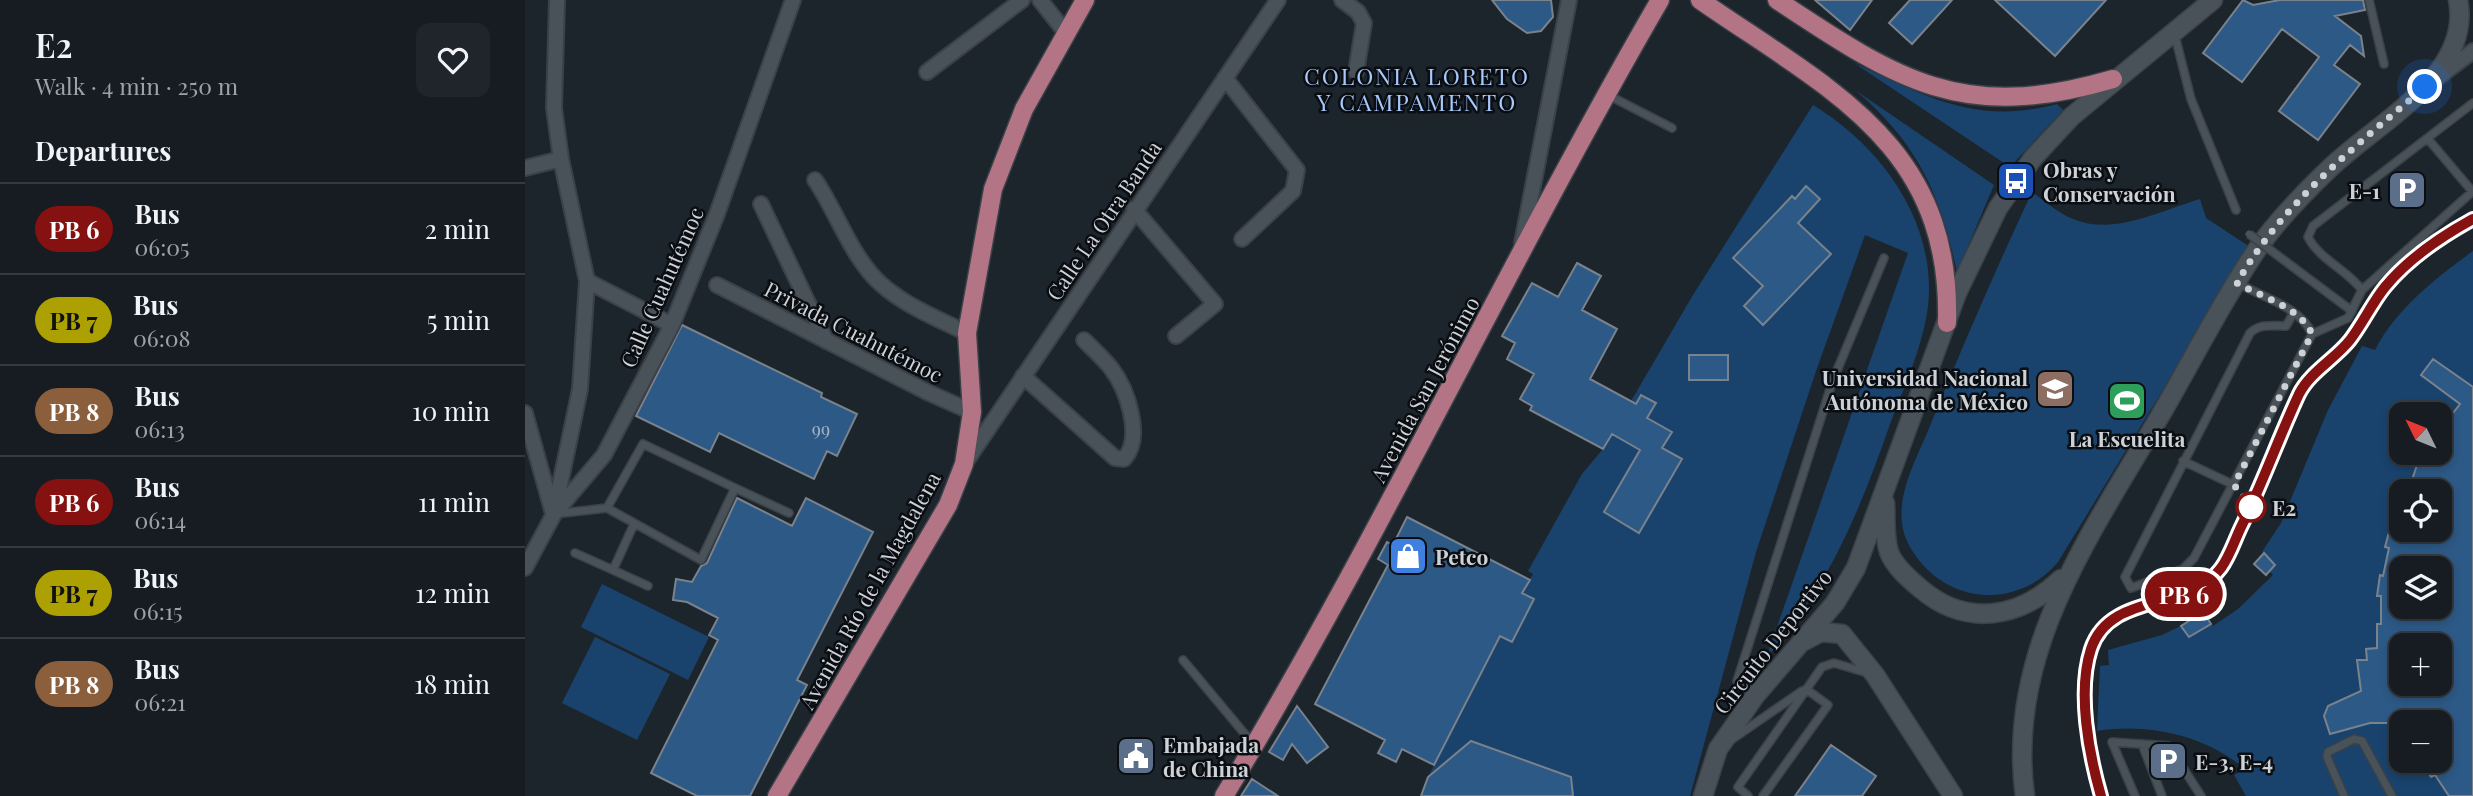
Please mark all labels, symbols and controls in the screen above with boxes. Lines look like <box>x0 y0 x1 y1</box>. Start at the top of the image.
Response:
text: E2 <box>35 22 72 66</box>
button: heart <box>416 23 490 97</box>
district label: COLONIA LORETO Y CAMPAMENTO <box>1304 60 1530 117</box>
your location <box>2407 69 2442 104</box>
text: Walk · 4 min · 250 m <box>35 70 238 101</box>
text: Departures <box>35 133 171 168</box>
street label: Calle La Otra Banda <box>1039 134 1167 305</box>
place label: Obras y Conservación <box>2043 155 2176 207</box>
bus stop icon: Obras y Conservación <box>1995 160 2037 202</box>
parking icon: E-1 <box>2386 169 2428 211</box>
place label: E-1 <box>2349 176 2380 204</box>
text: Bus <box>134 196 180 231</box>
street label: Calle Cuahutémoc <box>613 202 709 372</box>
text: 2 min <box>425 211 490 246</box>
text: PB 6 <box>49 213 99 245</box>
text: 06:05 <box>134 231 190 262</box>
street label: Privada Cuahutémoc <box>760 274 948 388</box>
text: Bus <box>133 287 178 322</box>
street label: Avenida San Jerónimo <box>1363 291 1485 487</box>
text: 5 min <box>427 302 490 337</box>
text: PB 7 <box>50 304 97 336</box>
text: 06:08 <box>133 322 191 353</box>
place label: Universidad Nacional Autónoma de México <box>1822 363 2028 415</box>
school or university icon: Universidad Nacional Autónoma de México <box>2034 368 2076 410</box>
text: Bus <box>134 378 180 413</box>
sports icon: La Escuelita <box>2106 380 2148 422</box>
text: 10 min <box>412 393 490 428</box>
text: PB 8 <box>49 395 99 427</box>
north arrow <box>2389 402 2452 466</box>
map controls <box>2389 402 2452 773</box>
text: 06:13 <box>134 413 185 444</box>
house number: 99 <box>812 417 830 441</box>
place label: La Escuelita <box>2069 424 2185 452</box>
street label: Avenida Río de la Magdalena <box>791 466 946 715</box>
text: Bus <box>134 469 180 504</box>
button: locate <box>2389 479 2452 542</box>
text: 11 min <box>418 484 490 519</box>
text: PB 6 <box>49 486 99 518</box>
marker: E2 <box>2236 492 2266 522</box>
place label: E2 <box>2272 493 2296 521</box>
text: 06:14 <box>134 504 186 535</box>
shop icon: Petco <box>1387 535 1429 577</box>
place label: Petco <box>1435 542 1488 570</box>
button: layers <box>2389 556 2452 619</box>
text: Bus <box>133 560 178 595</box>
street label: Circuito Deportivo <box>1707 563 1837 719</box>
line badge: PB 6 <box>2135 571 2233 617</box>
text: 12 min <box>415 575 490 610</box>
text: PB 7 <box>50 577 97 609</box>
text: PB 6 <box>2159 578 2209 610</box>
text: 06:15 <box>133 595 183 626</box>
button: + <box>2389 633 2452 696</box>
text: Bus <box>134 651 180 686</box>
text: 18 min <box>414 666 490 701</box>
text: PB 8 <box>49 668 99 700</box>
text: 06:21 <box>134 686 186 717</box>
button: − <box>2389 710 2452 773</box>
place label: Embajada de China <box>1163 730 1259 782</box>
public building icon: Embajada de China <box>1115 735 1157 777</box>
parking icon: E-3, E-4 <box>2147 740 2189 782</box>
place label: E-3, E-4 <box>2195 747 2273 775</box>

